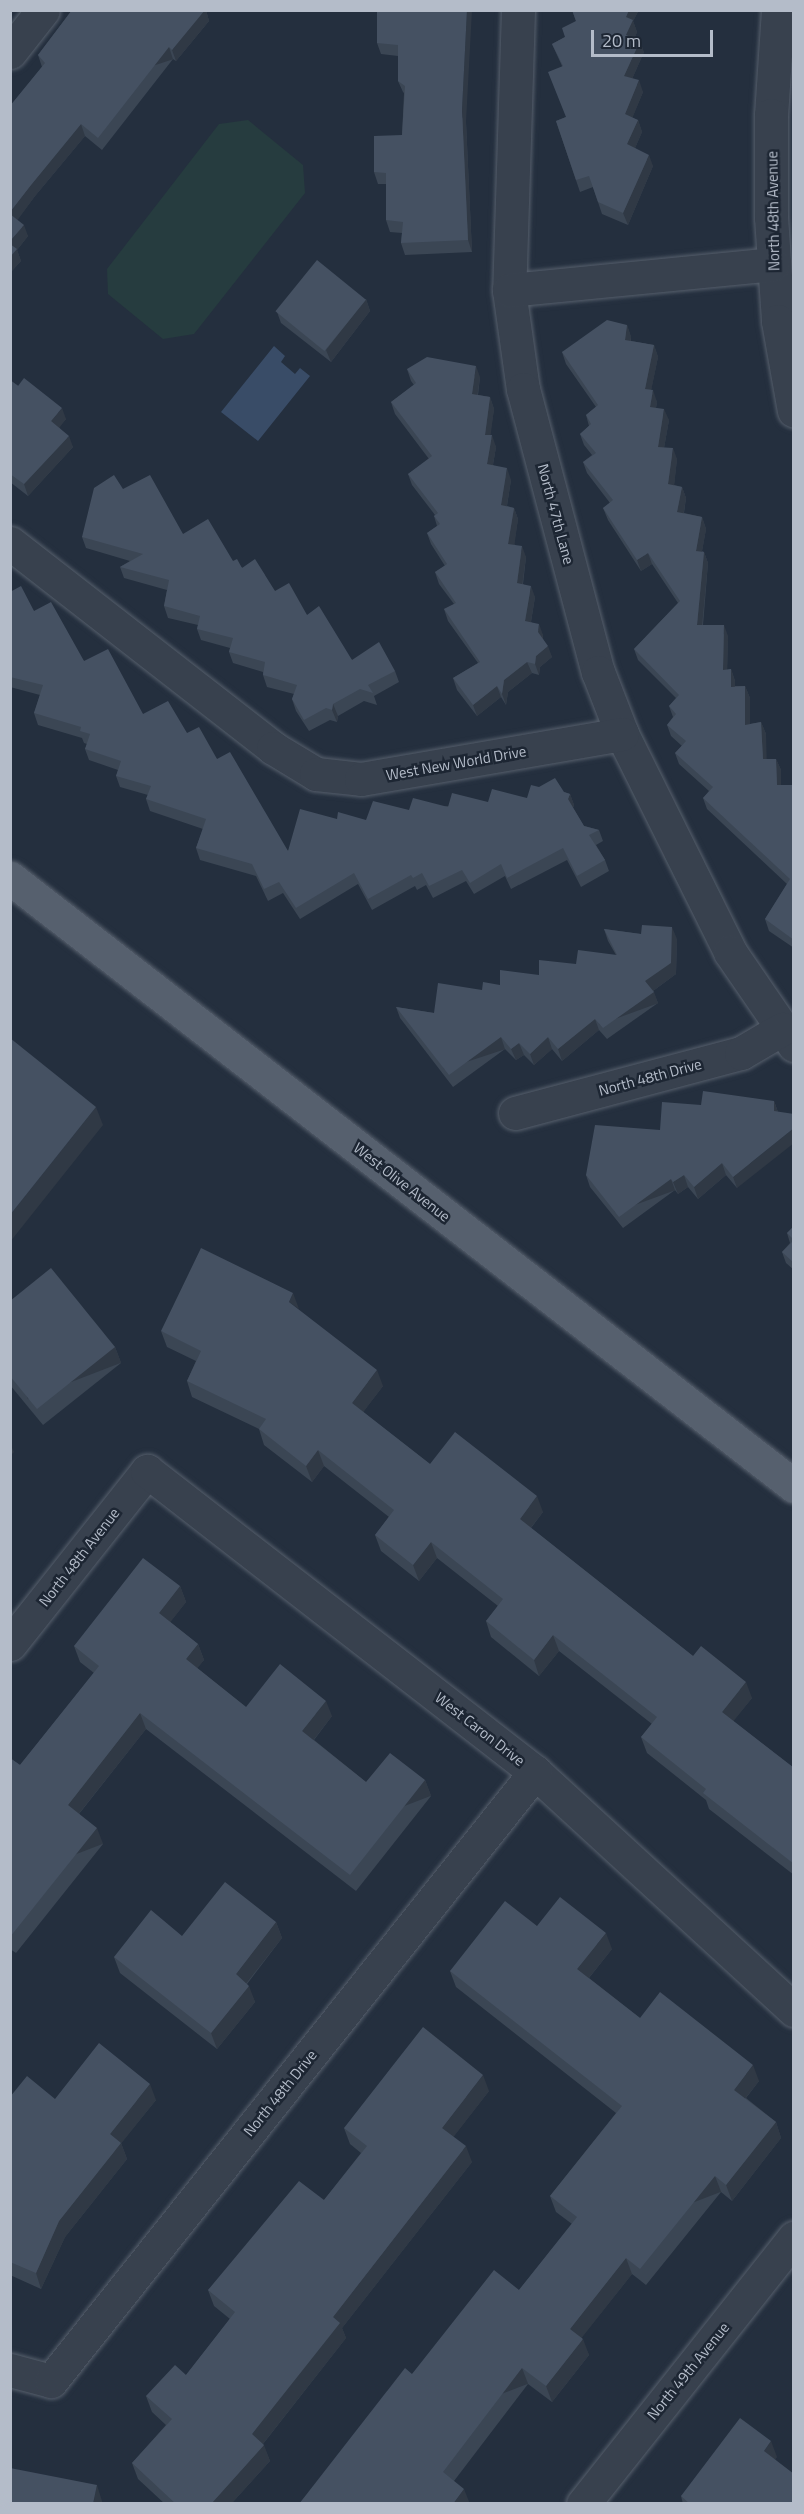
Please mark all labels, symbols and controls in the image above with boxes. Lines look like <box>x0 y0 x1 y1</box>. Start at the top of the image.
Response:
scale bar <box>594 18 716 56</box>
text: 20 m <box>602 27 641 54</box>
street label: North 48th Avenue <box>763 151 783 271</box>
street label: North 47th Lane <box>534 462 578 566</box>
street label: West New World Drive <box>385 742 527 784</box>
street label: North 48th Drive <box>596 1055 704 1099</box>
street label: West Olive Avenue <box>350 1139 454 1225</box>
street label: North 48th Avenue <box>35 1504 123 1610</box>
street label: West Caron Drive <box>432 1688 528 1770</box>
street label: North 48th Drive <box>240 2046 320 2140</box>
street label: North 49th Avenue <box>643 2319 733 2423</box>

